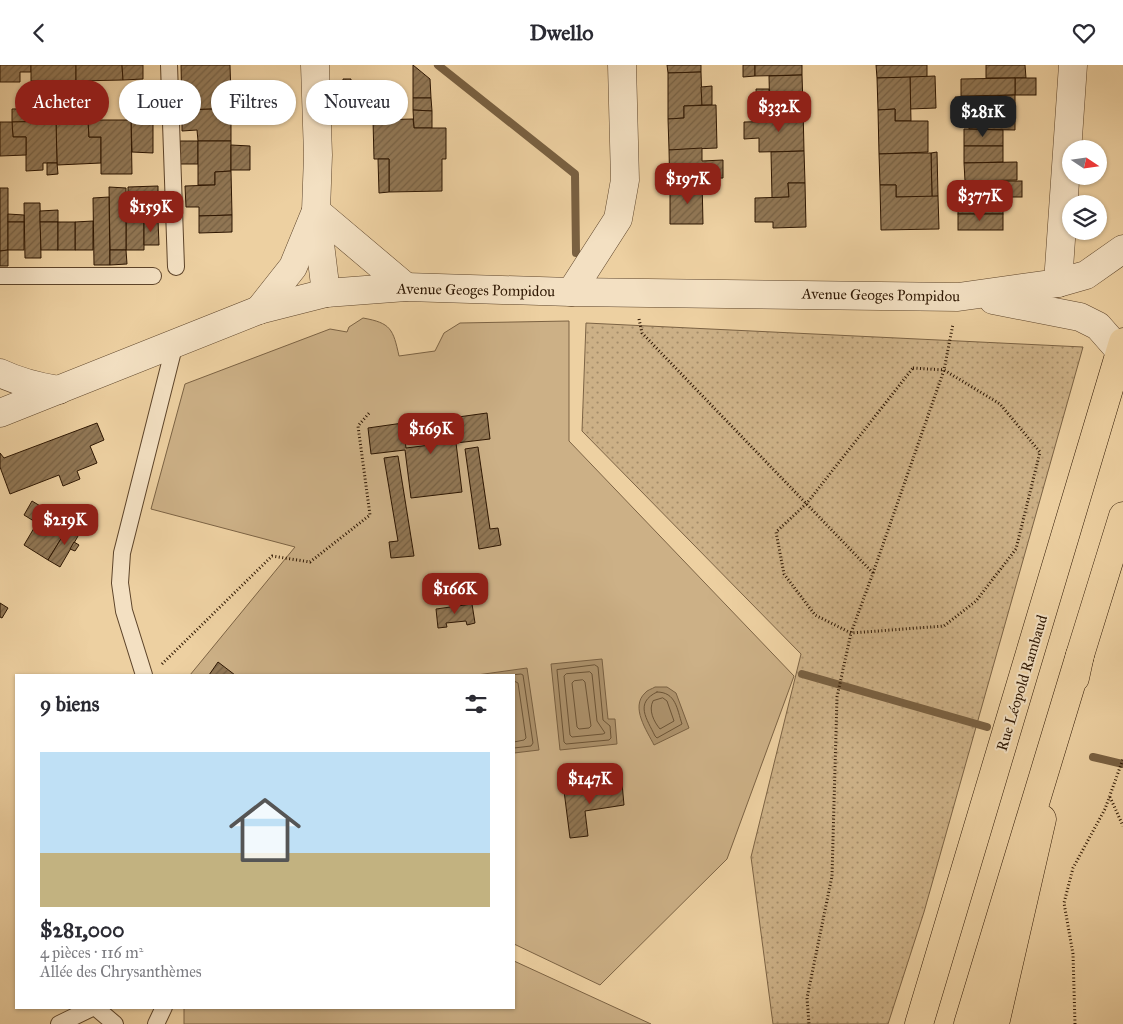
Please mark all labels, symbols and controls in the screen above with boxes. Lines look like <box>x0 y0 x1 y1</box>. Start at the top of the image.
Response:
icon: back <box>25 19 53 47</box>
text: Dwello <box>530 19 593 46</box>
icon: heart <box>1070 19 1098 47</box>
chip: Acheter <box>15 80 109 125</box>
chip: Louer <box>119 80 201 125</box>
chip: Filtres <box>211 80 296 125</box>
chip: Nouveau <box>306 80 408 125</box>
pin: $332K <box>744 91 814 133</box>
pin: $281K <box>948 95 1018 138</box>
text: $332K <box>758 97 800 116</box>
text: $281K <box>961 102 1005 121</box>
north arrow <box>1062 140 1108 185</box>
map controls <box>1062 140 1107 240</box>
pin: $197K <box>653 163 723 205</box>
text: $197K <box>666 169 710 188</box>
pin: $377K <box>945 179 1015 222</box>
text: $377K <box>958 186 1002 205</box>
pin: $159K <box>116 191 186 233</box>
button: layers <box>1062 195 1107 240</box>
text: $159K <box>129 197 173 216</box>
street label: Avenue Geoges Pompidou <box>396 280 555 300</box>
street label: Avenue Geoges Pompidou <box>801 285 960 305</box>
pin: $169K <box>396 413 466 455</box>
text: $169K <box>409 419 453 438</box>
pin: $219K <box>30 503 100 546</box>
text: $219K <box>43 510 87 529</box>
pin: $166K <box>420 573 490 615</box>
text: $166K <box>433 579 477 598</box>
street label: Rue Léopold Rambaud <box>993 612 1051 753</box>
icon: filters <box>462 690 490 718</box>
text: 9 biens <box>40 691 99 717</box>
pin: $147K <box>555 763 625 805</box>
text: $147K <box>568 769 612 788</box>
icon: home <box>220 785 310 875</box>
text: $281,000 <box>40 917 125 943</box>
text: 4 pièces · 116 m² <box>40 943 143 962</box>
text: Allée des Chrysanthèmes <box>40 962 202 981</box>

